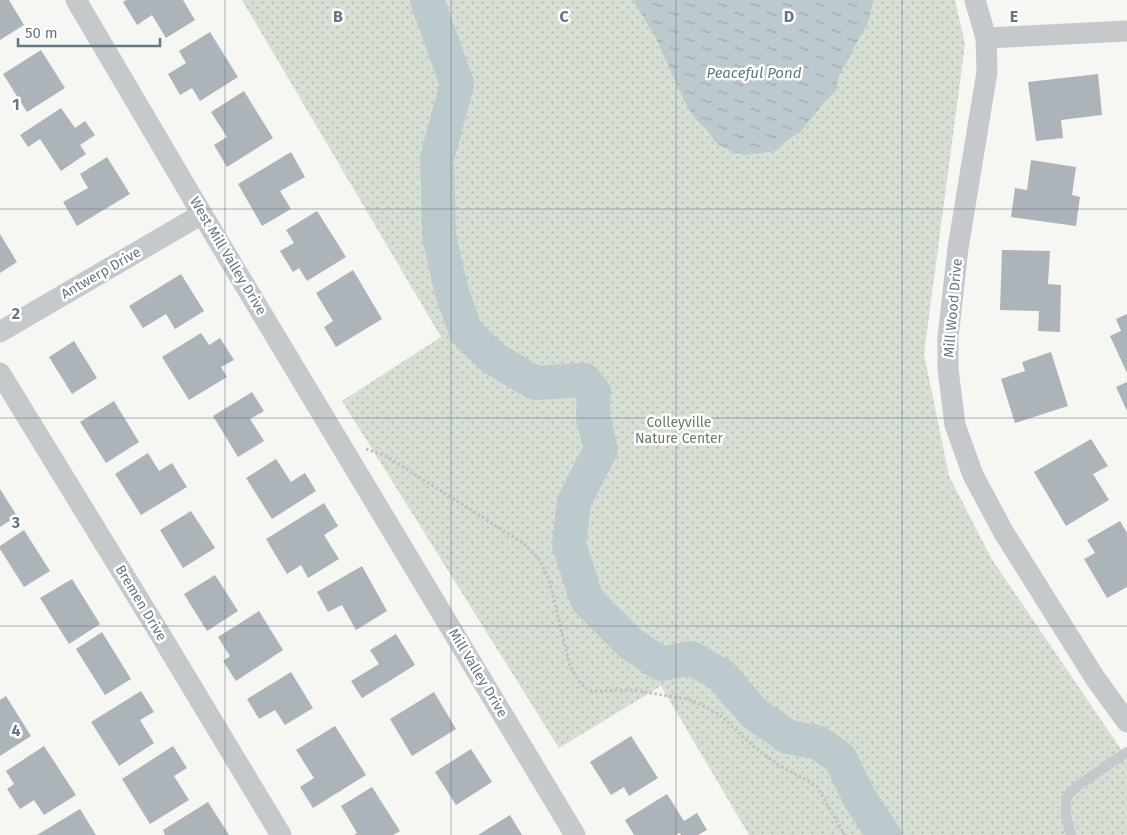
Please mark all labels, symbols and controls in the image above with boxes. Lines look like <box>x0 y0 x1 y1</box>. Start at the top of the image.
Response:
text: B <box>333 7 343 26</box>
text: C <box>559 7 569 26</box>
text: D <box>784 7 794 26</box>
text: E <box>1010 7 1018 26</box>
scale bar <box>18 15 160 47</box>
text: 50 m <box>25 24 58 42</box>
water label: Peaceful Pond <box>706 64 802 82</box>
text: 1 <box>12 95 20 114</box>
street label: West Mill Valley Drive <box>186 194 270 318</box>
street label: Antwerp Drive <box>58 243 144 303</box>
street label: Mill Wood Drive <box>940 258 966 358</box>
text: 2 <box>12 304 20 323</box>
park label: Colleyville Nature Center <box>635 414 724 447</box>
text: 3 <box>11 513 20 532</box>
street label: Bremen Drive <box>112 562 170 644</box>
street label: Mill Valley Drive <box>445 626 511 720</box>
text: 4 <box>11 721 21 740</box>

